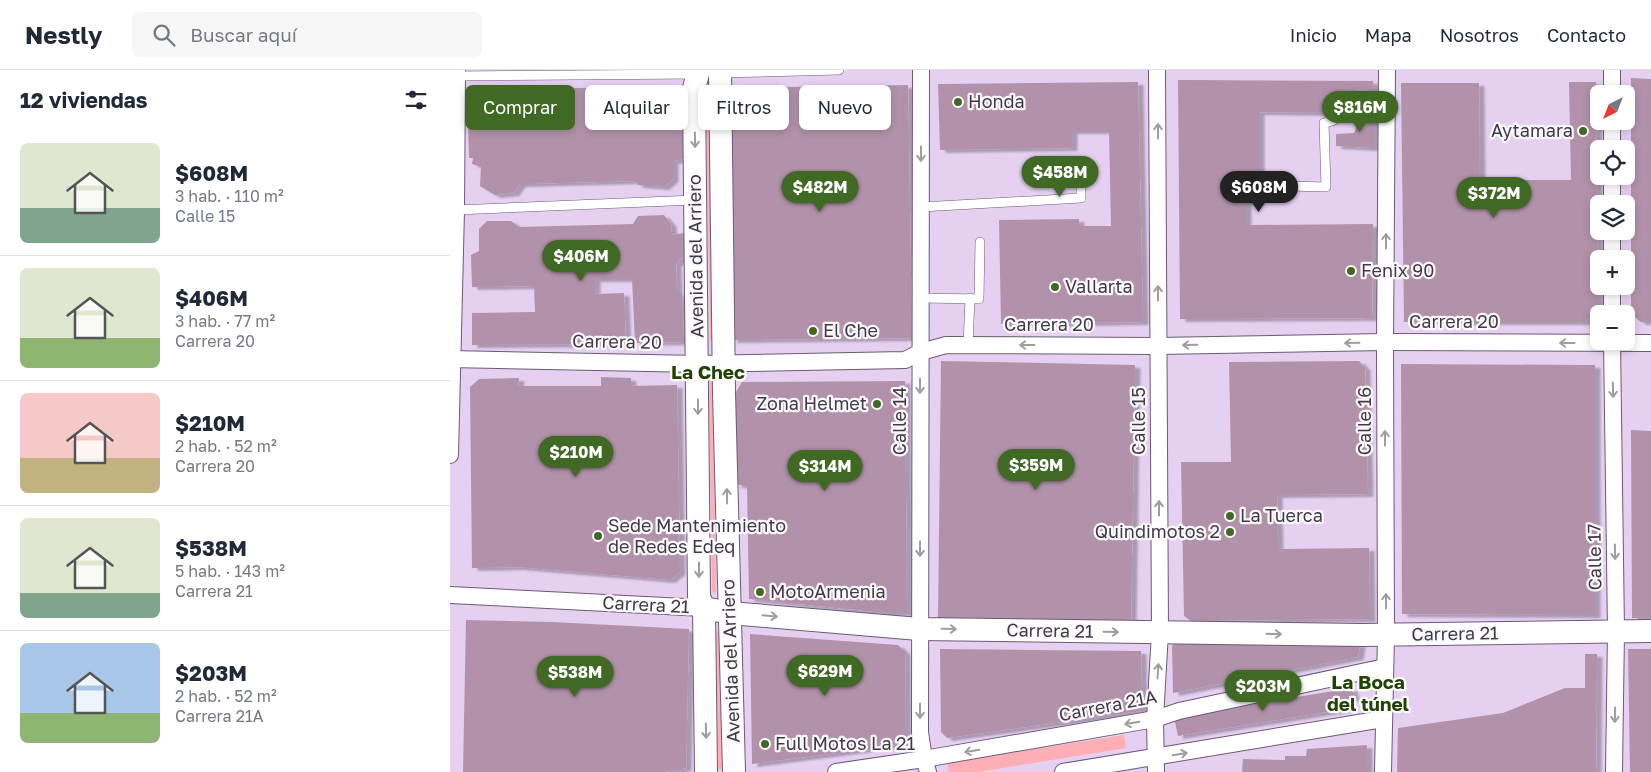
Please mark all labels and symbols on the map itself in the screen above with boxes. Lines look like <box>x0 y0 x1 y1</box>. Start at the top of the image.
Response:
north arrow <box>1590 85 1635 130</box>
place label: Honda <box>968 90 1025 112</box>
pin: $816M <box>1325 90 1395 133</box>
marker: Honda <box>952 96 964 108</box>
place label: Aytamara <box>1491 119 1573 141</box>
one-way arrow <box>1153 123 1163 140</box>
marker: Aytamara <box>1577 125 1589 137</box>
one-way arrow <box>690 131 700 147</box>
one-way arrow <box>916 145 926 161</box>
pin: $458M <box>1025 156 1095 198</box>
pin: $482M <box>785 170 855 213</box>
pin: $608M <box>1224 170 1294 213</box>
street label: Avenida del Arriero <box>683 174 707 338</box>
pin: $372M <box>1459 176 1529 219</box>
one-way arrow <box>1381 233 1391 250</box>
pin: $406M <box>546 240 616 282</box>
place label: Fenix 90 <box>1361 259 1434 281</box>
marker: Fenix 90 <box>1345 265 1357 277</box>
place label: Vallarta <box>1065 275 1133 297</box>
marker: Vallarta <box>1049 281 1061 293</box>
one-way arrow <box>1153 286 1163 302</box>
street label: Carrera 20 <box>1409 310 1499 332</box>
street label: Carrera 20 <box>1004 313 1094 335</box>
place label: El Che <box>823 319 878 341</box>
marker: El Che <box>807 325 819 337</box>
street label: Carrera 20 <box>572 329 662 353</box>
one-way arrow <box>1345 338 1361 347</box>
one-way arrow <box>1560 338 1576 348</box>
one-way arrow <box>1020 340 1036 350</box>
one-way arrow <box>1182 340 1198 350</box>
district label: La Chec <box>671 360 745 383</box>
one-way arrow <box>915 378 925 394</box>
one-way arrow <box>1608 382 1617 398</box>
street label: Calle 14 <box>888 387 910 455</box>
street label: Calle 15 <box>1127 387 1149 455</box>
street label: Calle 16 <box>1353 387 1375 455</box>
place label: Zona Helmet <box>757 392 867 414</box>
one-way arrow <box>693 398 703 415</box>
marker: Zona Helmet <box>871 398 883 410</box>
one-way arrow <box>1380 431 1390 447</box>
pin: $210M <box>541 436 611 478</box>
pin: $359M <box>1001 448 1071 491</box>
pin: $314M <box>790 450 860 492</box>
one-way arrow <box>722 488 732 504</box>
one-way arrow <box>1154 501 1164 517</box>
place label: La Tuerca <box>1240 504 1323 526</box>
marker: La Tuerca <box>1224 510 1236 522</box>
place label: Sede Mantenimiento de Redes Edeq <box>608 514 786 557</box>
place label: Quindimotos 2 <box>1095 520 1220 542</box>
street label: Calle 17 <box>1582 523 1606 591</box>
marker: Quindimotos 2 <box>1224 526 1236 538</box>
marker: Sede Mantenimiento de Redes Edeq <box>592 530 604 542</box>
one-way arrow <box>915 540 925 556</box>
one-way arrow <box>1610 544 1620 560</box>
one-way arrow <box>694 561 704 577</box>
street label: Avenida del Arriero <box>716 579 744 743</box>
place label: MotoArmenia <box>770 580 886 602</box>
marker: MotoArmenia <box>754 586 766 598</box>
street label: Carrera 21 <box>602 591 691 617</box>
one-way arrow <box>1381 593 1391 610</box>
one-way arrow <box>761 611 777 621</box>
street label: Carrera 21 <box>1006 618 1094 642</box>
street label: Carrera 21 <box>1411 621 1499 645</box>
one-way arrow <box>941 625 957 634</box>
one-way arrow <box>1103 627 1119 637</box>
one-way arrow <box>1266 629 1282 639</box>
pin: $629M <box>790 654 860 697</box>
pin: $538M <box>540 656 610 698</box>
one-way arrow <box>1153 663 1162 679</box>
pin: $203M <box>1228 670 1298 712</box>
district label: La Boca del túnel <box>1327 670 1409 715</box>
street label: Carrera 21A <box>1057 685 1159 725</box>
one-way arrow <box>915 702 925 719</box>
one-way arrow <box>1610 706 1620 723</box>
one-way arrow <box>1125 718 1141 728</box>
one-way arrow <box>701 722 711 739</box>
place label: Full Motos La 21 <box>775 732 915 754</box>
marker: Full Motos La 21 <box>759 738 771 750</box>
one-way arrow <box>964 746 980 756</box>
one-way arrow <box>1172 748 1188 758</box>

